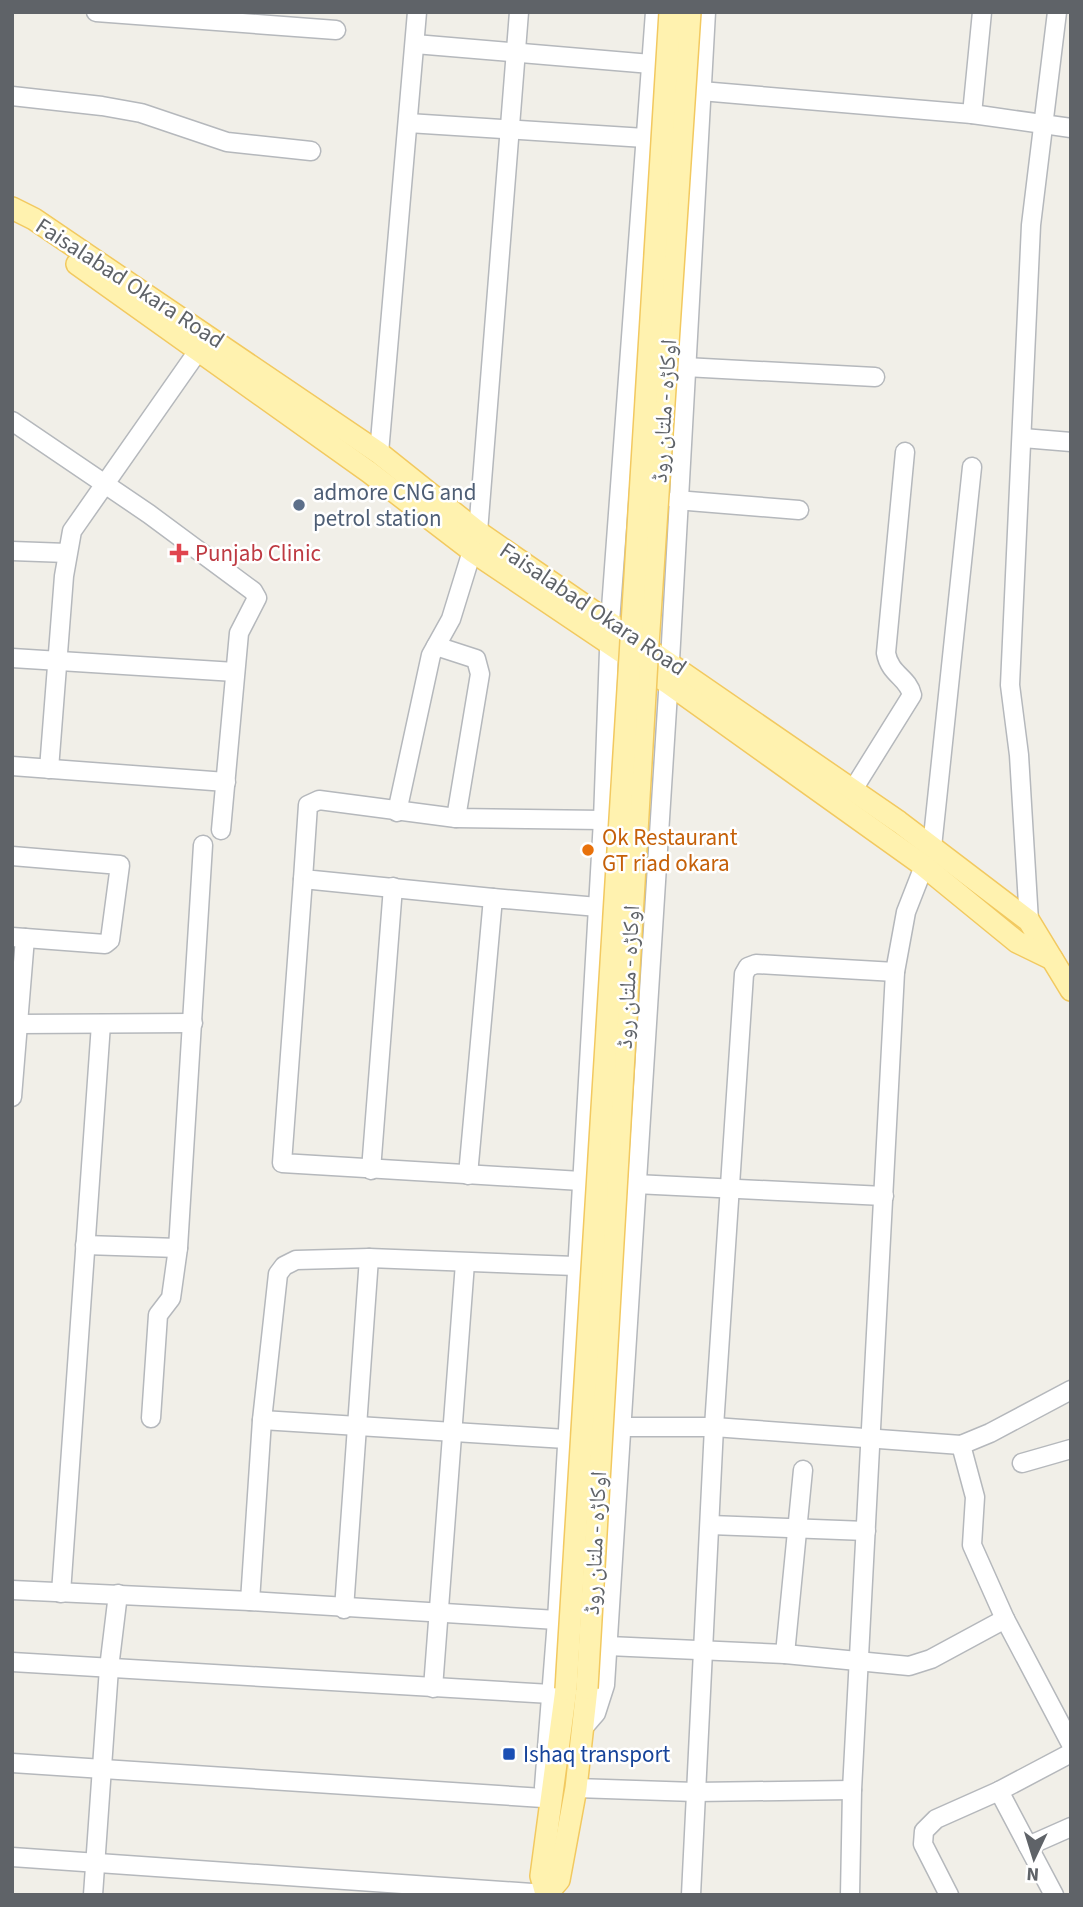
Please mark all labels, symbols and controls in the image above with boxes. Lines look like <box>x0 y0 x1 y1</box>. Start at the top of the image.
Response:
street label: Faisalabad Okara Road <box>29 210 231 356</box>
street label: اوکاڑہ - ملتان روڈ <box>643 338 685 484</box>
place label: admore CNG and petrol station <box>313 476 476 535</box>
marker: admore CNG and petrol station <box>291 497 307 513</box>
street label: Faisalabad Okara Road <box>493 534 693 684</box>
place label: Punjab Clinic <box>195 537 321 570</box>
marker: Punjab Clinic <box>169 543 189 563</box>
place label: Ok Restaurant GT riad okara <box>602 821 738 880</box>
marker: Ok Restaurant GT riad okara <box>580 842 596 858</box>
street label: اوکاڑہ - ملتان روڈ <box>608 904 648 1050</box>
street label: اوکاڑہ - ملتان روڈ <box>575 1470 615 1616</box>
place label: Ishaq transport <box>523 1738 670 1771</box>
marker: Ishaq transport <box>501 1746 517 1762</box>
north arrow <box>999 1823 1069 1893</box>
text: N <box>1026 1860 1040 1887</box>

